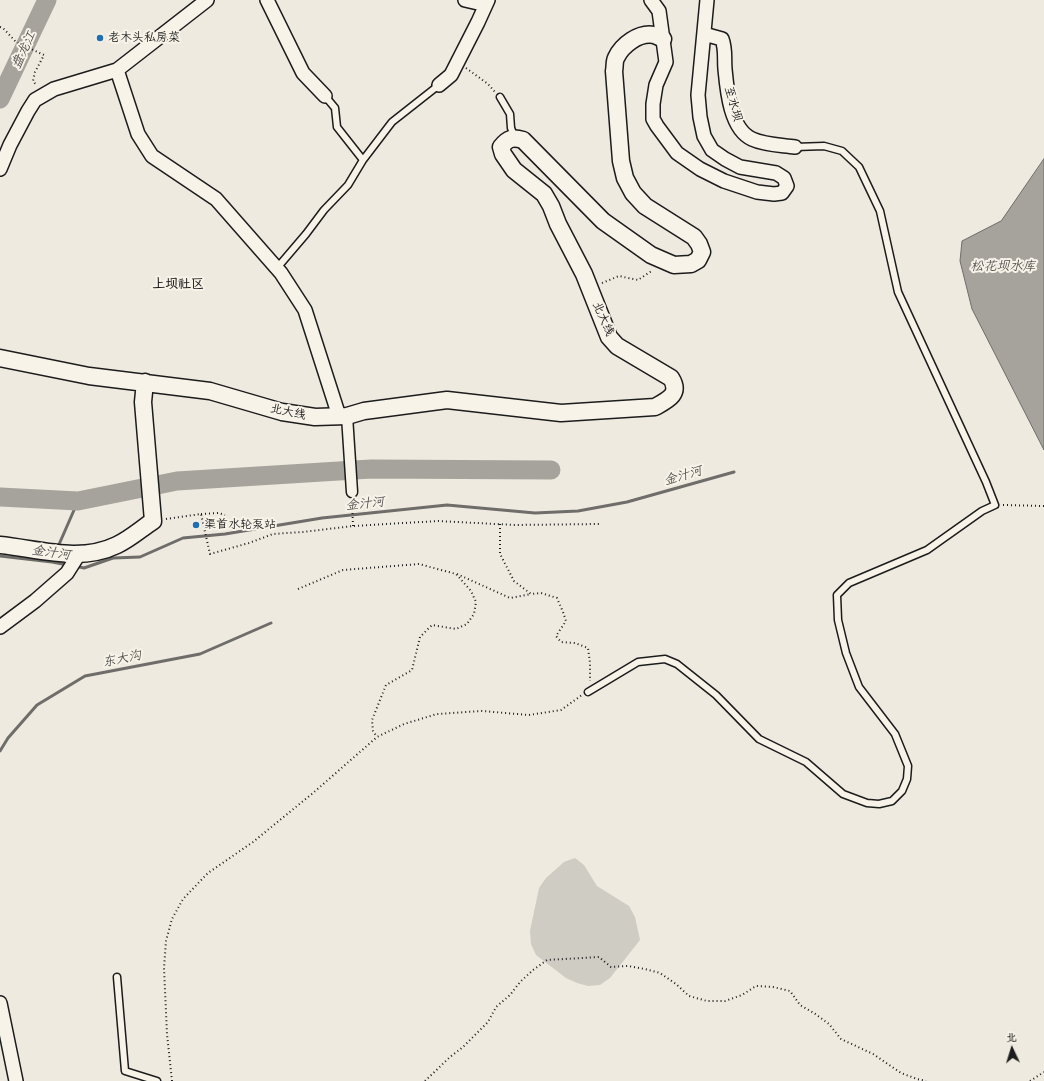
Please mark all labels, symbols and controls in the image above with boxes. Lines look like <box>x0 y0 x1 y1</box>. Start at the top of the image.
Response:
water label: 盘龙江 <box>9 29 39 71</box>
place label: 老木头私房菜 <box>108 31 180 45</box>
marker: 老木头私房菜 <box>95 33 105 43</box>
street label: 至水坝 <box>721 85 745 123</box>
water label: 松花坝水库 <box>971 259 1035 275</box>
district label: 上坝社区 <box>152 277 204 293</box>
street label: 北大线 <box>589 300 617 338</box>
street label: 北大线 <box>269 401 307 423</box>
water label: 金汁河 <box>662 463 704 489</box>
water label: 金汁河 <box>345 494 385 514</box>
place label: 渠首水轮泵站 <box>204 518 276 532</box>
marker: 渠首水轮泵站 <box>191 520 201 530</box>
water label: 金汁河 <box>31 543 71 563</box>
water label: 东大沟 <box>101 648 143 670</box>
north arrow <box>992 1029 1032 1069</box>
text: 北 <box>1005 1030 1017 1044</box>

